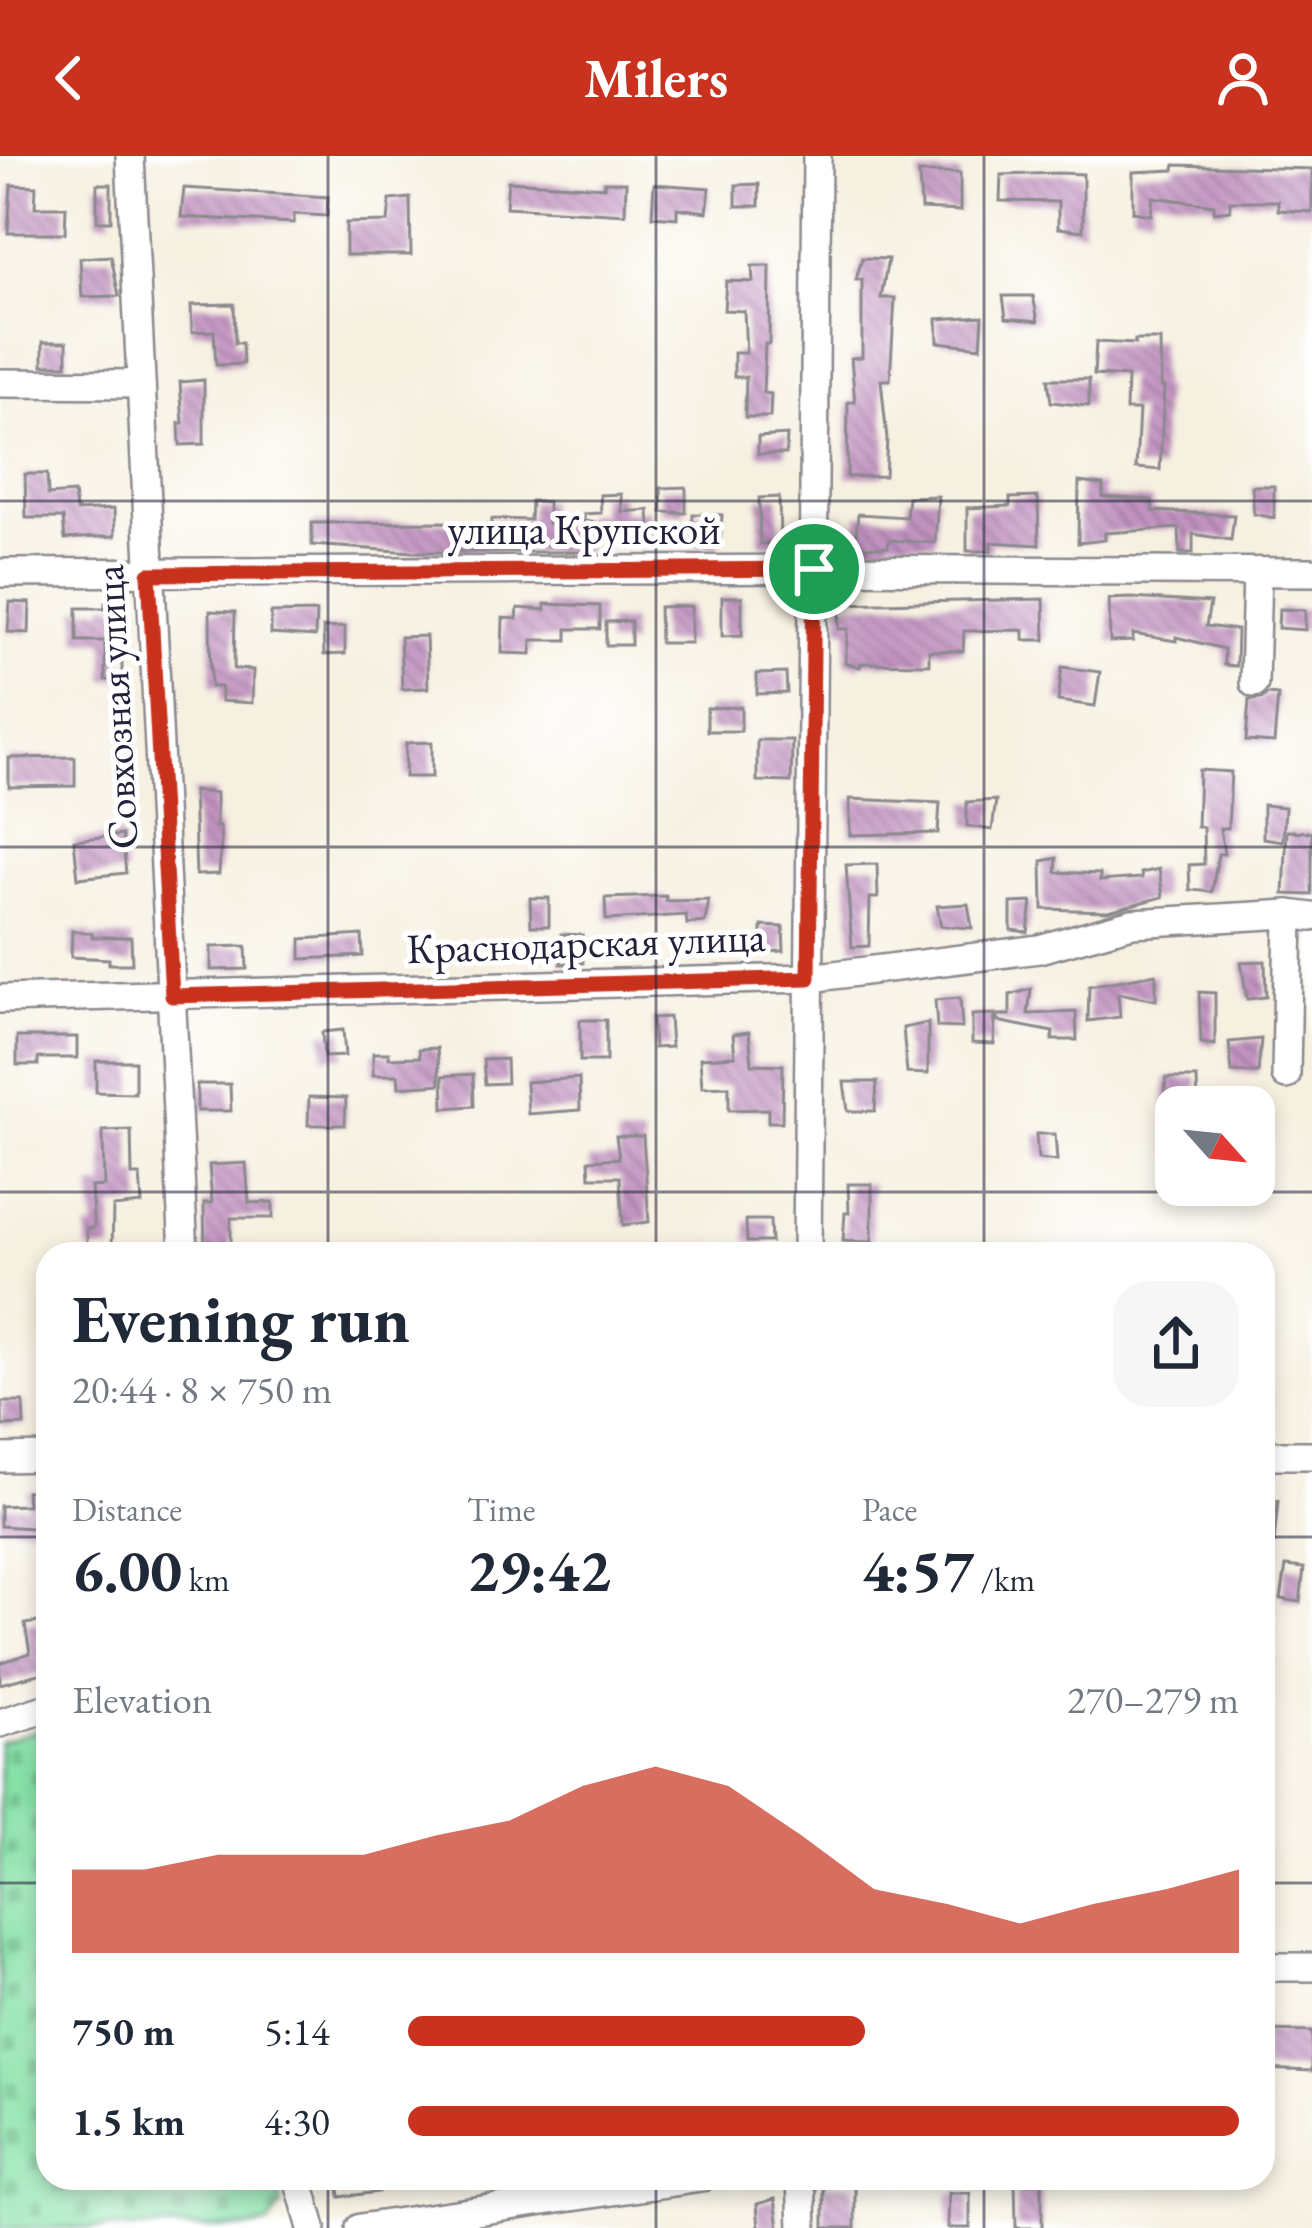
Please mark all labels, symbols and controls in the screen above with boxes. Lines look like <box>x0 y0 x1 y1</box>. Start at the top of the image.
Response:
text: Milers <box>584 43 728 113</box>
icon: back <box>36 45 102 111</box>
icon: person <box>1210 45 1276 111</box>
street label: улица Крупской <box>447 502 721 557</box>
pin <box>763 518 865 620</box>
icon: arrive <box>781 536 847 602</box>
street label: Совхозная улица <box>81 563 150 851</box>
street label: Краснодарская улица <box>406 909 767 976</box>
north arrow <box>1155 1086 1275 1206</box>
map controls <box>1155 1086 1275 1206</box>
text: Evening run <box>72 1276 410 1362</box>
button: share <box>1113 1281 1239 1407</box>
text: 20:44 · 8 × 750 m <box>72 1364 332 1415</box>
text: Distance <box>72 1488 182 1531</box>
text: Time <box>467 1488 536 1531</box>
text: Pace <box>862 1488 917 1531</box>
text: 6.00 <box>72 1531 182 1609</box>
text: 29:42 <box>467 1531 611 1609</box>
text: 4:57 <box>862 1531 974 1609</box>
text: km <box>182 1558 230 1601</box>
text: /km <box>974 1558 1035 1601</box>
text: Elevation <box>72 1674 212 1725</box>
text: 270–279 m <box>1067 1674 1239 1725</box>
text: 750 m <box>72 2006 175 2057</box>
text: 5:14 <box>264 2006 330 2057</box>
text: 1.5 km <box>72 2096 185 2147</box>
text: 4:30 <box>264 2096 330 2147</box>

